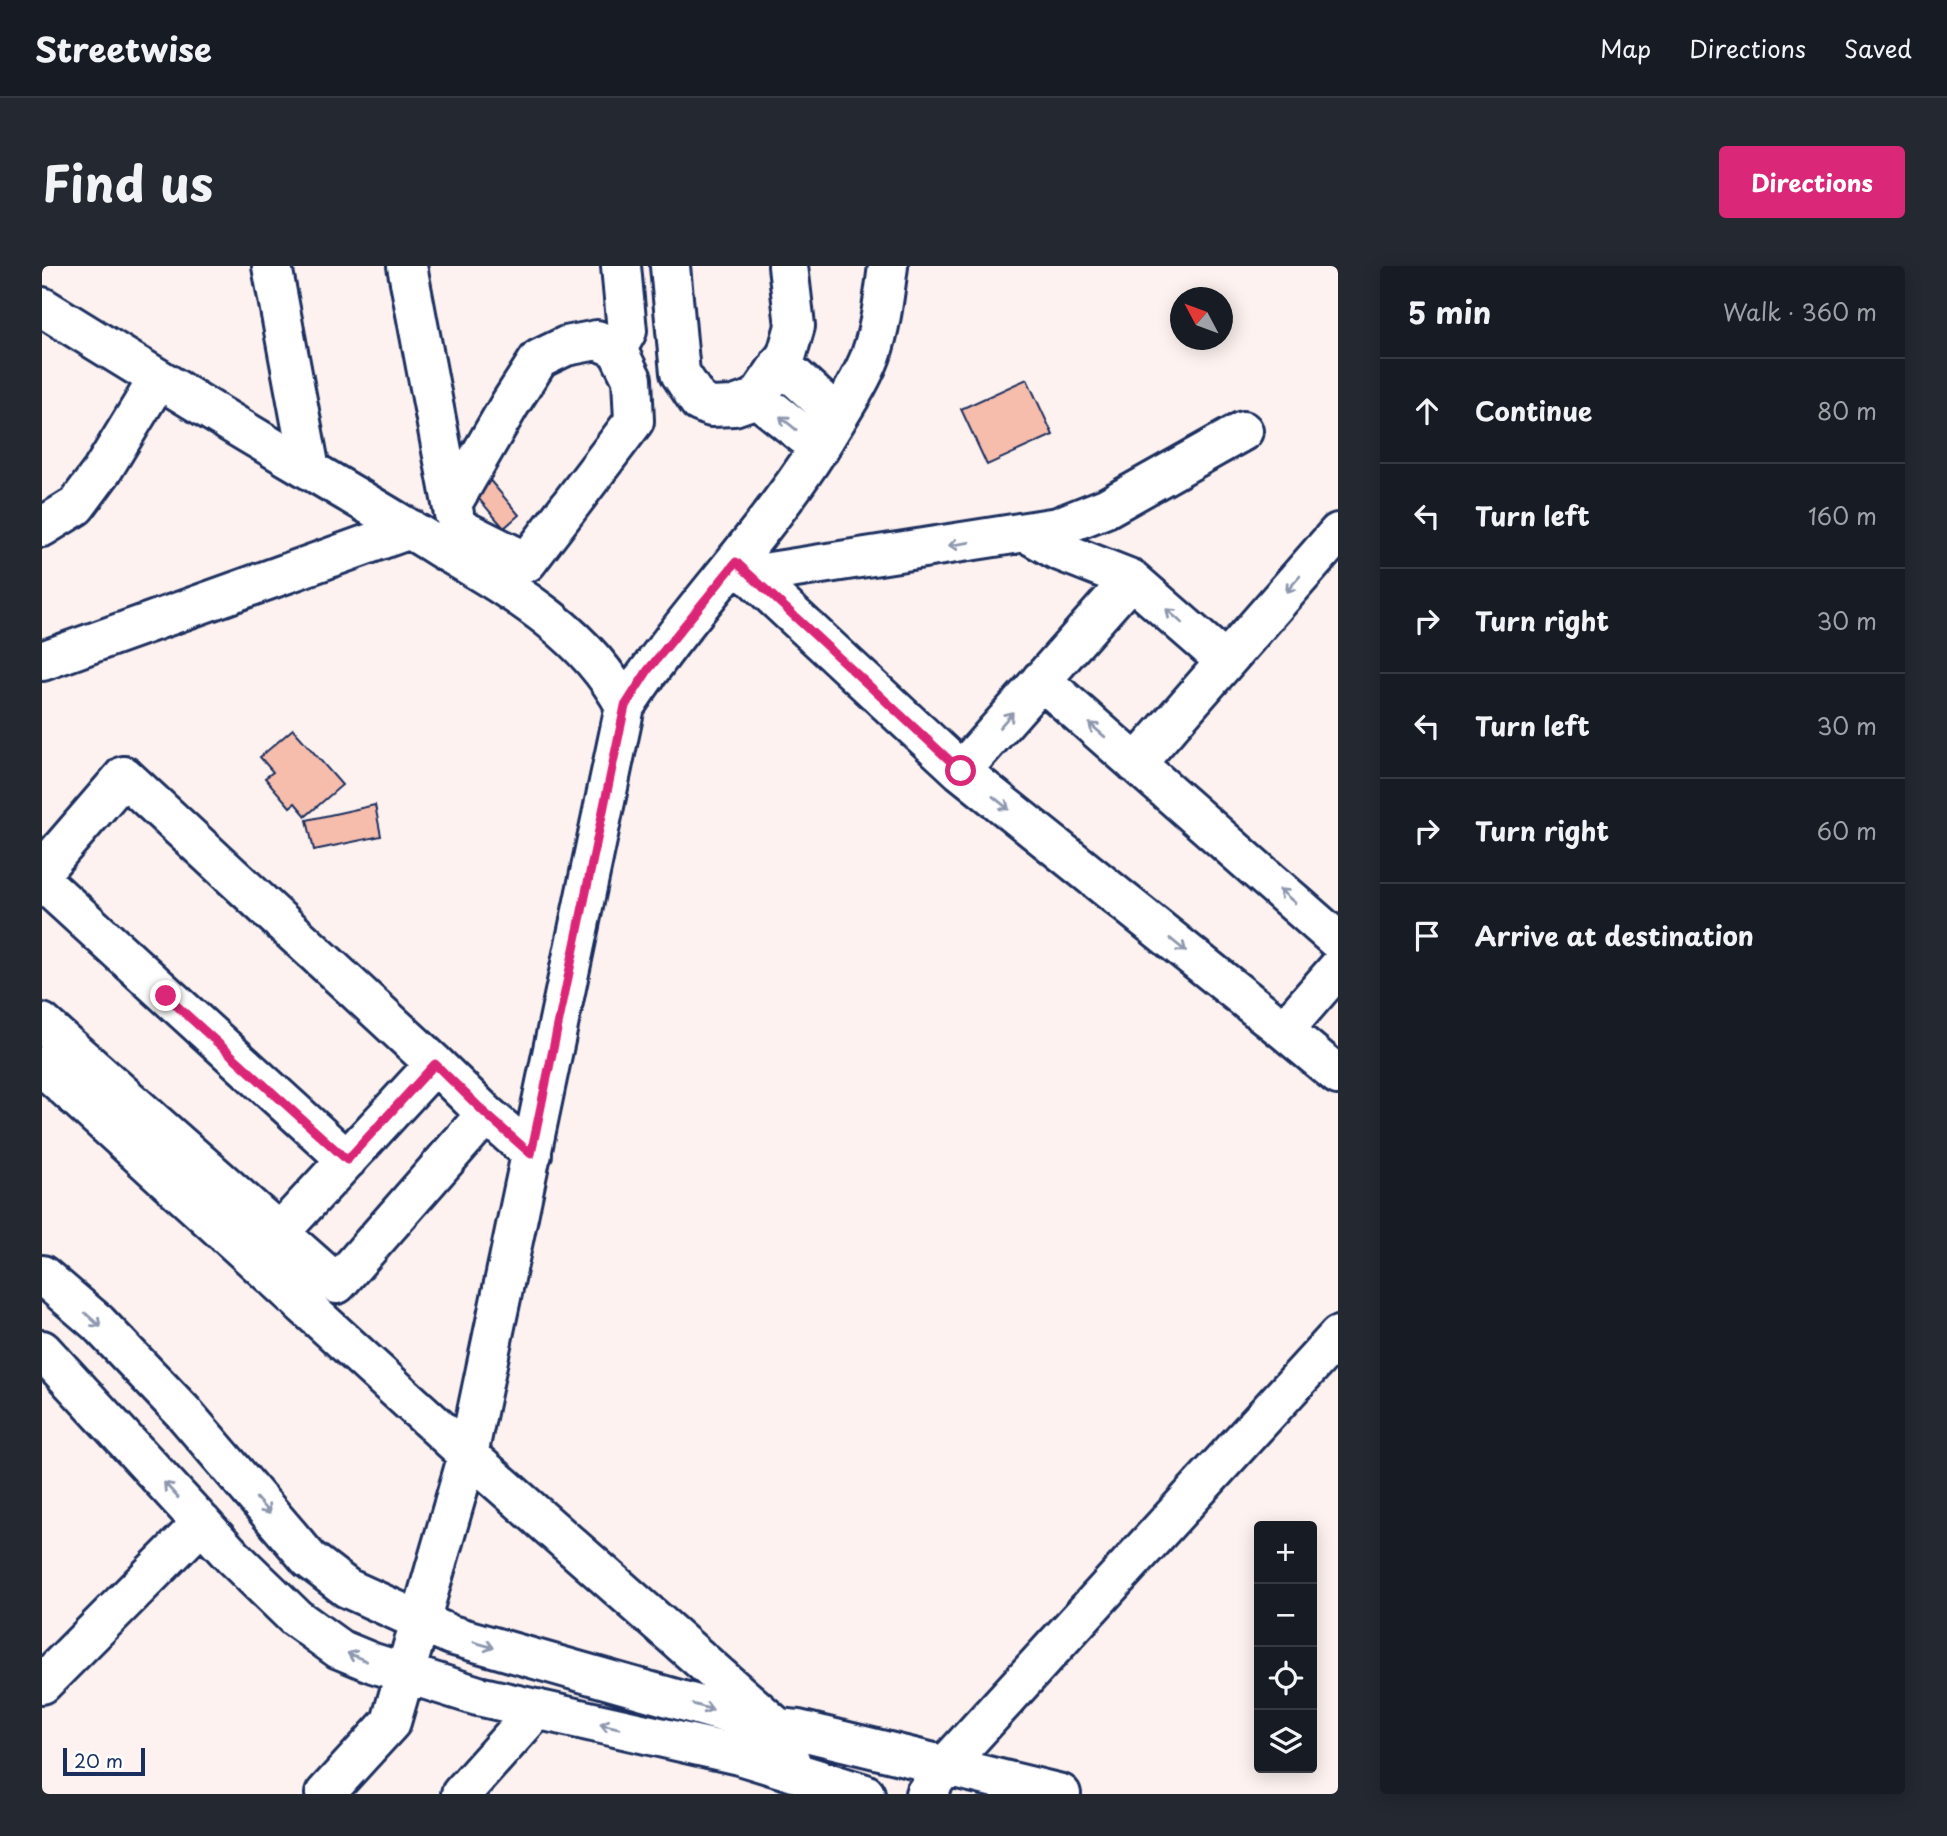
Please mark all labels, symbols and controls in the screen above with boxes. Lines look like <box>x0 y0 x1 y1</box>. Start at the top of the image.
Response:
text: Streetwise <box>35 23 212 73</box>
text: Map <box>1600 30 1651 66</box>
text: Directions <box>1689 30 1806 66</box>
text: Saved <box>1844 30 1912 66</box>
text: Find us <box>42 145 213 219</box>
button: Directions <box>1719 146 1905 218</box>
north arrow <box>1170 287 1233 350</box>
text: 5 min <box>1408 289 1491 334</box>
text: Walk · 360 m <box>1723 294 1877 329</box>
text: Continue <box>1475 391 1592 430</box>
icon: ahead <box>1408 392 1446 430</box>
text: 80 m <box>1817 393 1877 428</box>
one-way arrow <box>780 415 798 430</box>
text: Turn left <box>1475 496 1590 535</box>
icon: left <box>1408 497 1446 535</box>
text: 160 m <box>1808 498 1877 533</box>
one-way arrow <box>949 537 971 550</box>
one-way arrow <box>1285 575 1301 593</box>
text: Turn right <box>1475 601 1609 640</box>
icon: right <box>1408 602 1446 640</box>
text: 30 m <box>1816 603 1877 638</box>
one-way arrow <box>1165 608 1183 624</box>
text: Turn left <box>1475 706 1590 745</box>
icon: left <box>1408 707 1446 745</box>
text: 30 m <box>1816 708 1877 743</box>
one-way arrow <box>998 711 1014 729</box>
one-way arrow <box>1088 722 1106 738</box>
route start <box>945 755 976 786</box>
one-way arrow <box>991 795 1009 810</box>
text: Turn right <box>1475 811 1609 850</box>
icon: right <box>1408 812 1446 850</box>
text: 60 m <box>1817 813 1877 848</box>
one-way arrow <box>1278 888 1296 904</box>
text: Arrive at destination <box>1475 916 1754 955</box>
icon: arrive <box>1408 917 1446 955</box>
one-way arrow <box>1169 937 1187 952</box>
route end <box>150 980 181 1011</box>
one-way arrow <box>84 1311 101 1328</box>
one-way arrow <box>163 1481 179 1499</box>
one-way arrow <box>255 1496 271 1514</box>
map controls <box>1254 1521 1317 1773</box>
button: + <box>1254 1521 1317 1584</box>
button: − <box>1254 1584 1317 1647</box>
one-way arrow <box>473 1639 495 1652</box>
button: locate <box>1254 1647 1317 1710</box>
one-way arrow <box>347 1649 369 1662</box>
one-way arrow <box>691 1701 714 1714</box>
button: layers <box>1254 1710 1317 1773</box>
one-way arrow <box>599 1718 622 1732</box>
scale bar <box>63 1745 145 1777</box>
text: 20 m <box>74 1746 123 1774</box>

